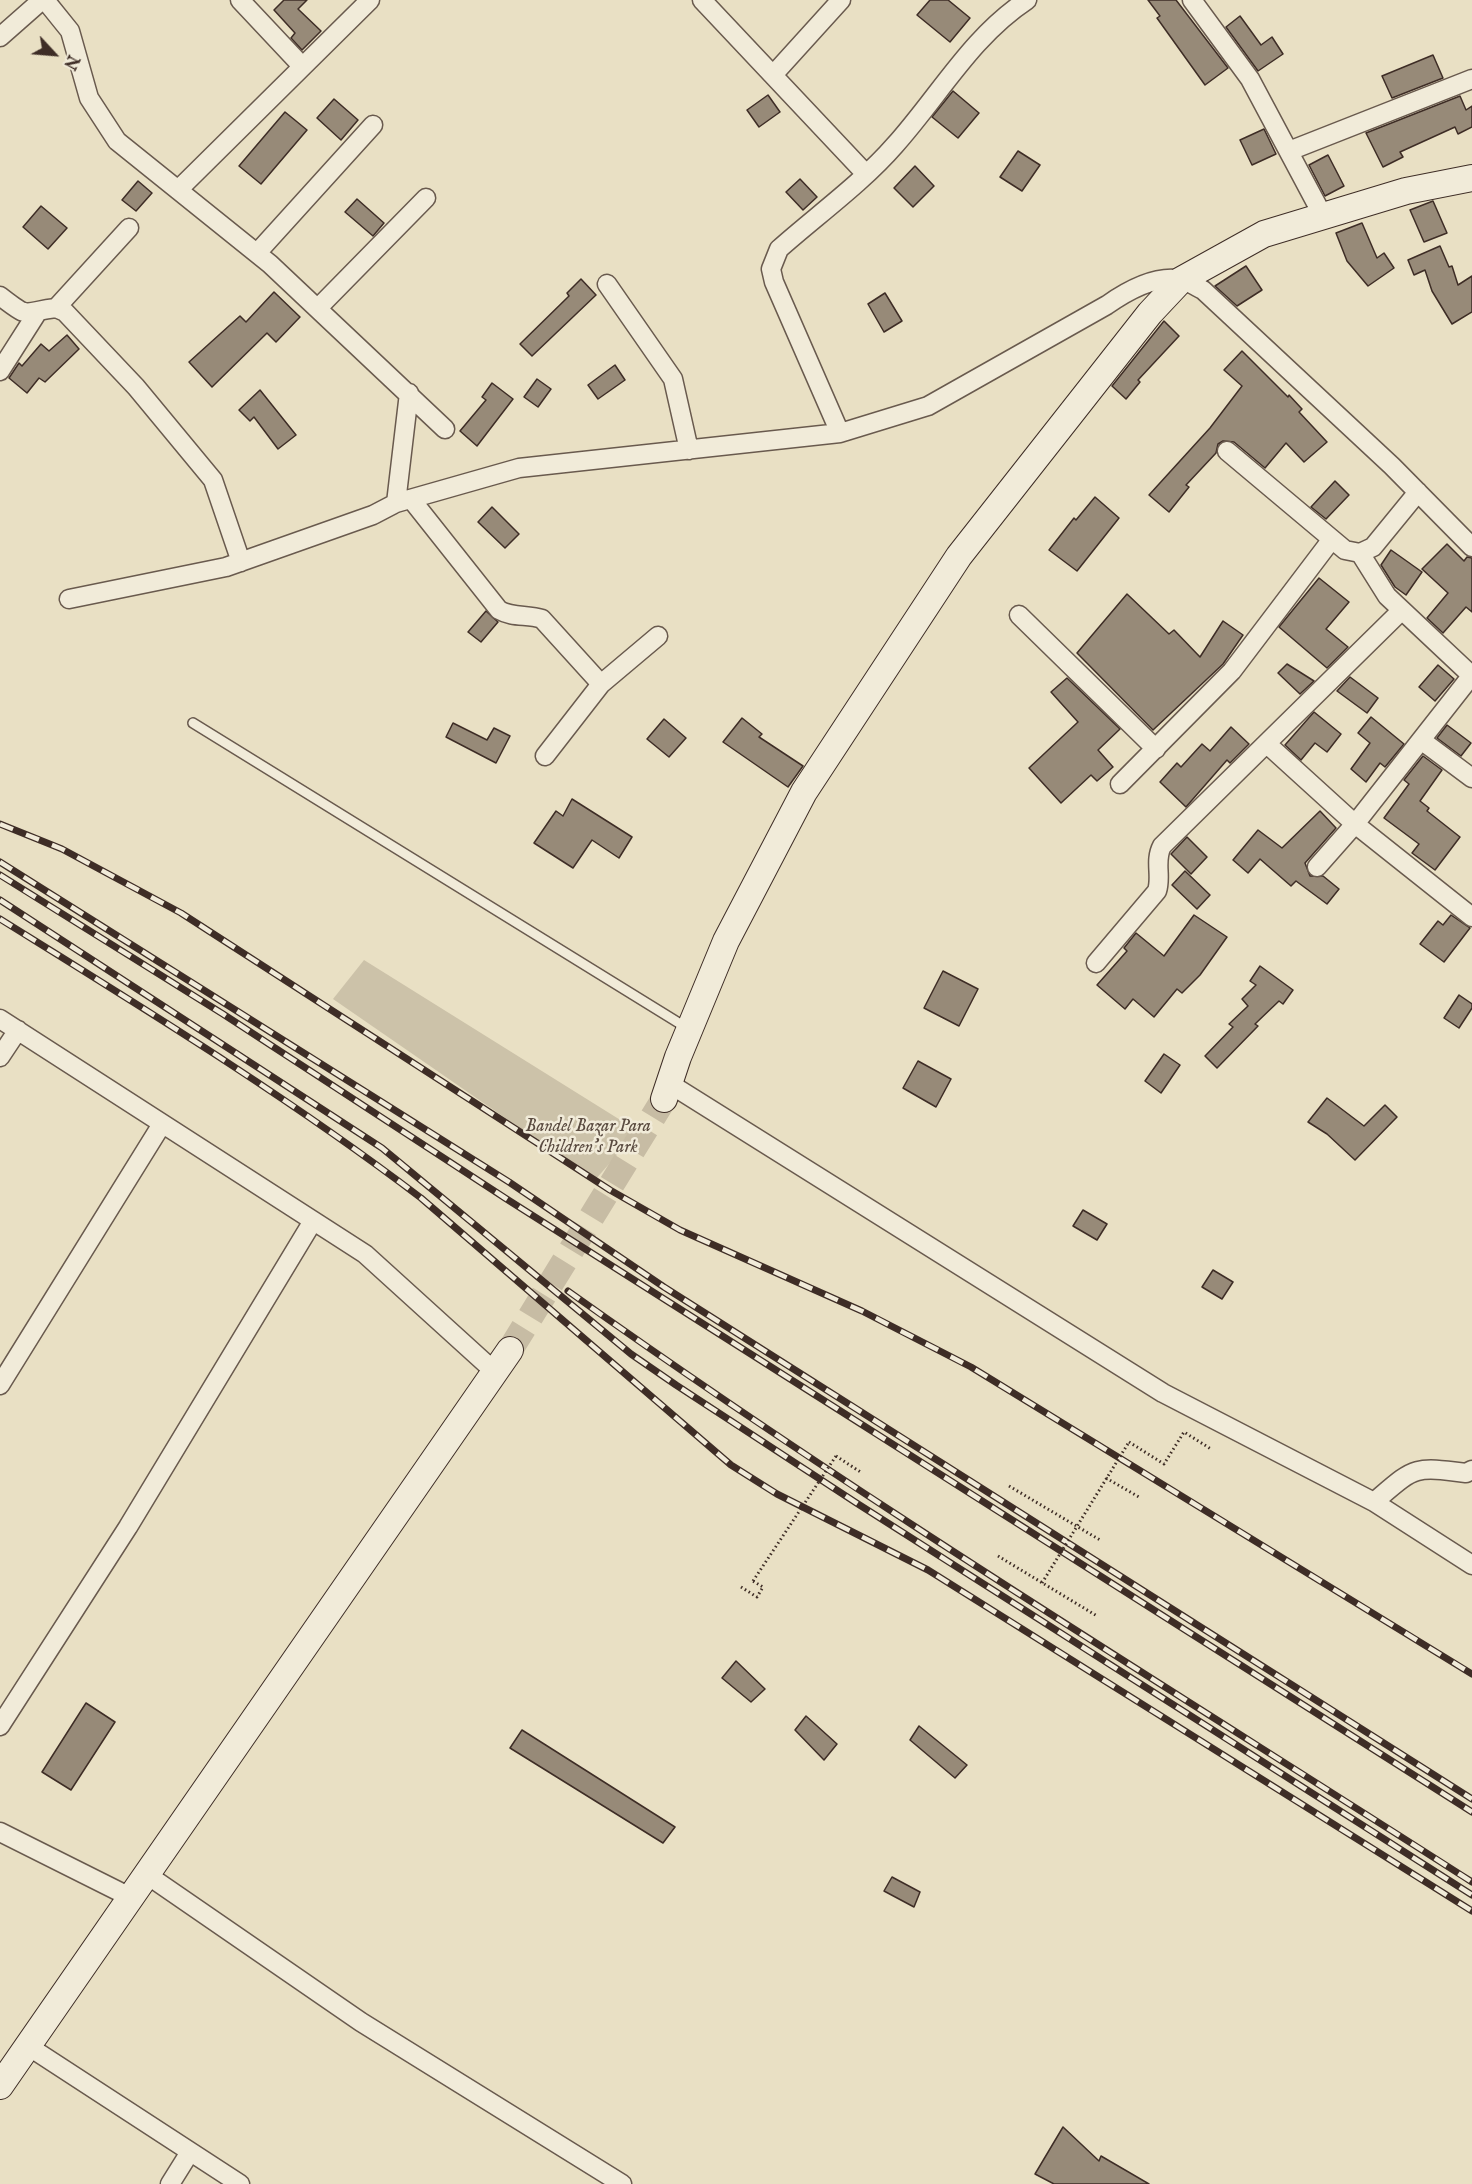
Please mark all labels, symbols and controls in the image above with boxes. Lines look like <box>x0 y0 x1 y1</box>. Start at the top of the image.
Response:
north arrow <box>24 24 84 84</box>
text: N <box>58 51 82 72</box>
park label: Bandel Bazar Para Children's Park <box>525 1116 651 1158</box>

